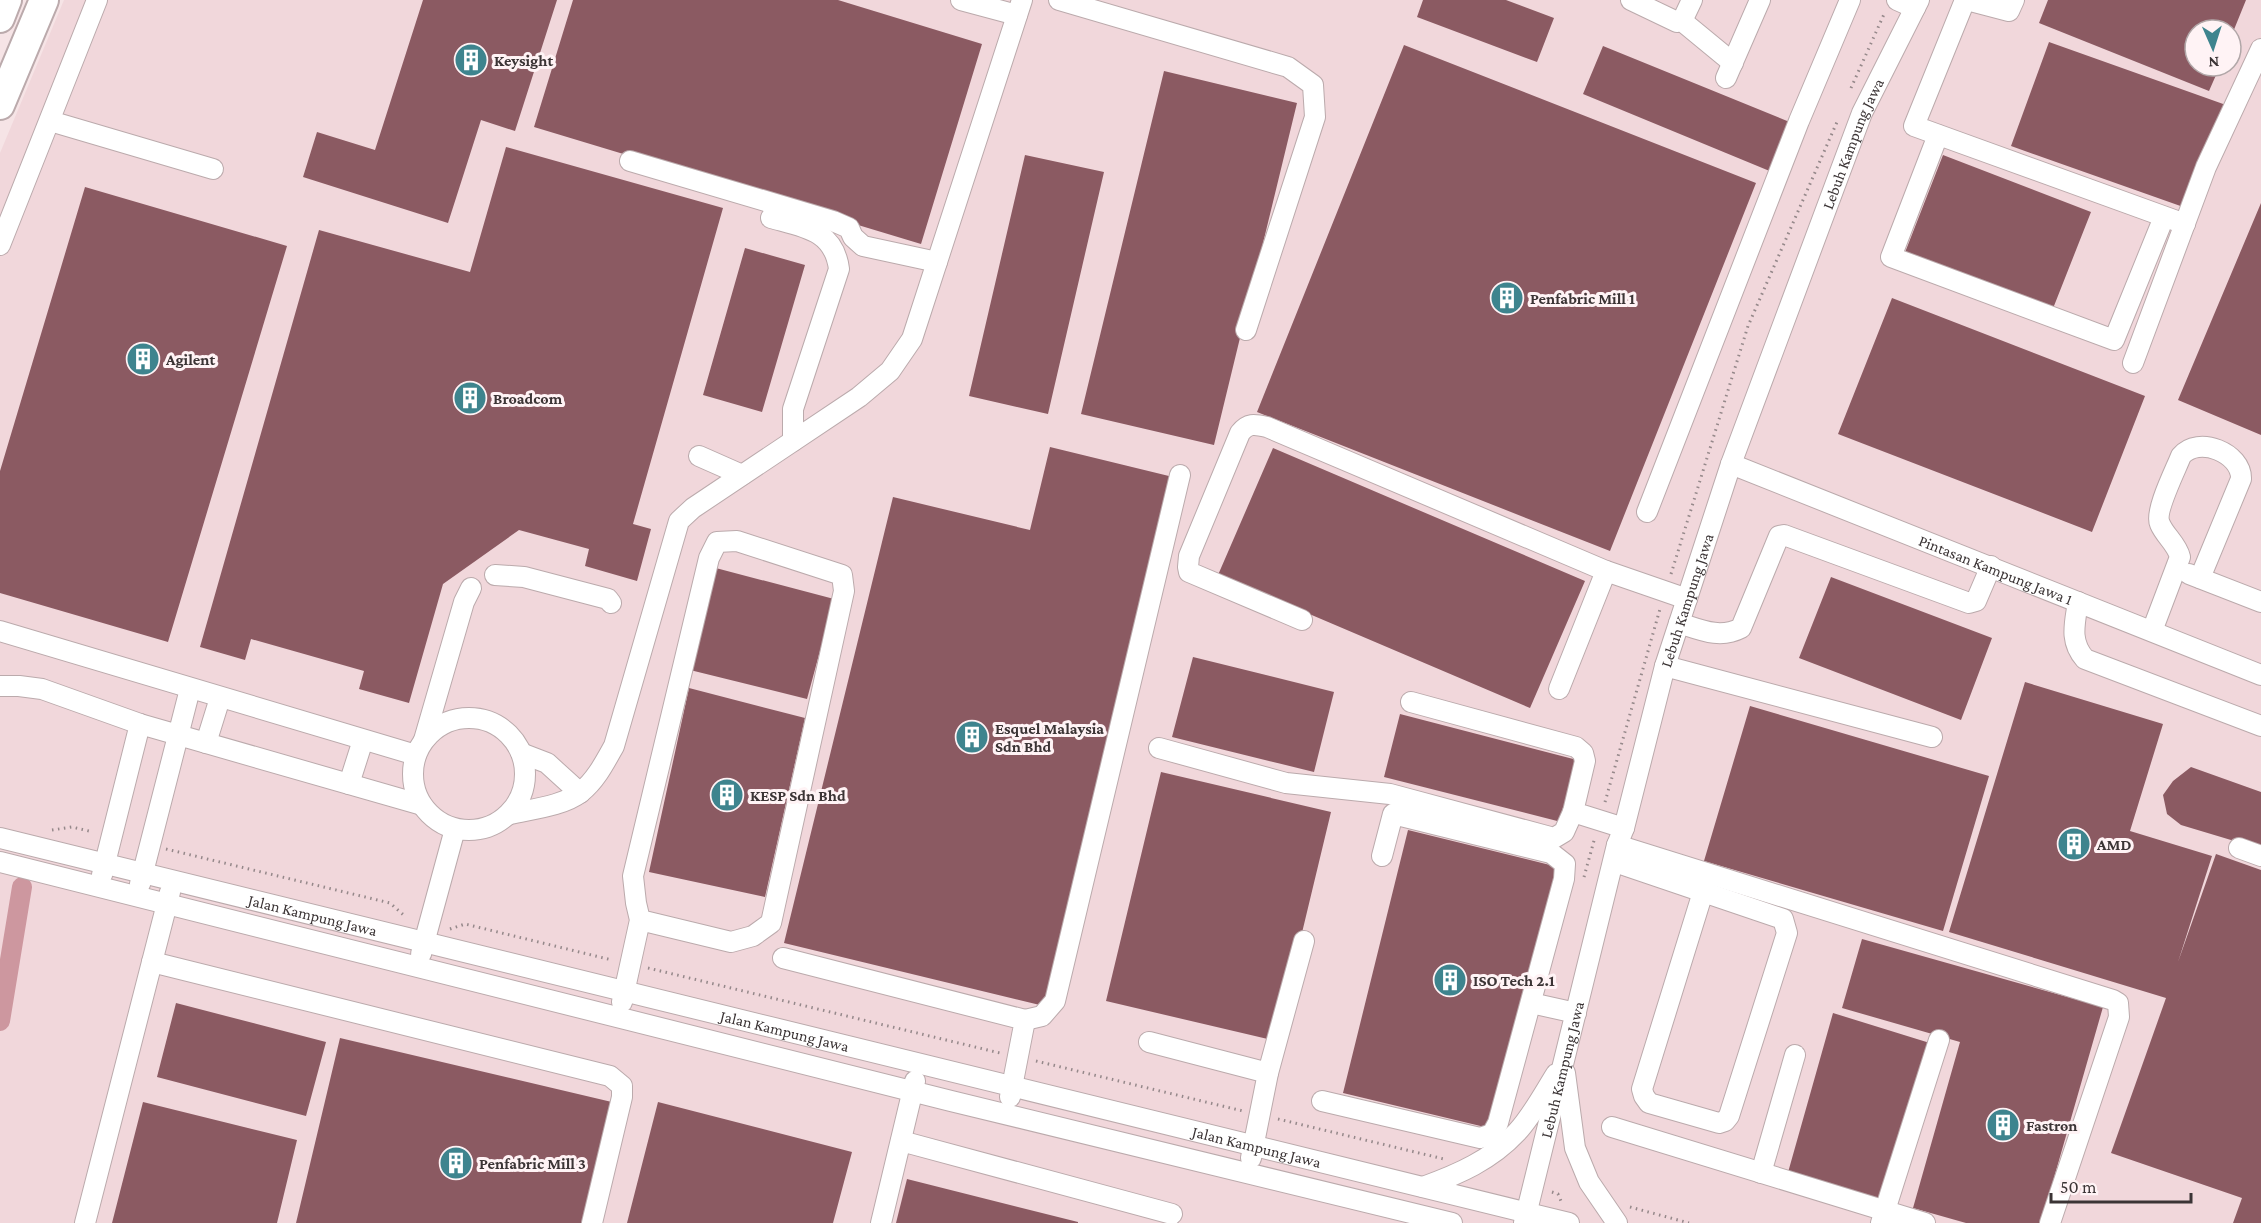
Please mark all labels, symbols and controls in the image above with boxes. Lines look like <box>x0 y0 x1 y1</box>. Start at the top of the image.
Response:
north arrow <box>2183 18 2243 78</box>
building icon: Keysight <box>453 42 489 78</box>
place label: Keysight <box>494 52 553 69</box>
text: N <box>2208 54 2220 71</box>
street label: Lebuh Kampung Jawa <box>1818 75 1887 211</box>
building icon: Penfabric Mill 1 <box>1489 280 1525 316</box>
place label: Penfabric Mill 1 <box>1530 290 1635 307</box>
building icon: Agilent <box>125 341 161 377</box>
place label: Agilent <box>165 351 215 368</box>
building icon: Broadcom <box>452 380 488 416</box>
place label: Broadcom <box>493 390 563 407</box>
street label: Lebuh Kampung Jawa <box>1657 531 1716 669</box>
street label: Pintasan Kampung Jawa 1 <box>1917 531 2075 608</box>
building icon: Esquel Malaysia Sdn Bhd <box>954 719 990 755</box>
place label: Esquel Malaysia Sdn Bhd <box>995 720 1104 755</box>
building icon: KESP Sdn Bhd <box>709 777 745 813</box>
place label: KESP Sdn Bhd <box>750 787 846 804</box>
building icon: AMD <box>2056 826 2092 862</box>
place label: AMD <box>2096 836 2131 853</box>
street label: Jalan Kampung Jawa <box>244 890 379 939</box>
building icon: ISO Tech 2.1 <box>1432 962 1468 998</box>
place label: ISO Tech 2.1 <box>1473 972 1555 989</box>
street label: Lebuh Kampung Jawa <box>1537 999 1587 1140</box>
street label: Jalan Kampung Jawa <box>716 1006 851 1055</box>
building icon: Fastron <box>1985 1107 2021 1143</box>
place label: Fastron <box>2026 1117 2077 1134</box>
street label: Jalan Kampung Jawa <box>1188 1122 1323 1170</box>
building icon: Penfabric Mill 3 <box>438 1145 474 1181</box>
place label: Penfabric Mill 3 <box>479 1155 586 1172</box>
scale bar <box>2051 1166 2190 1204</box>
text: 50 m <box>2060 1177 2097 1197</box>

